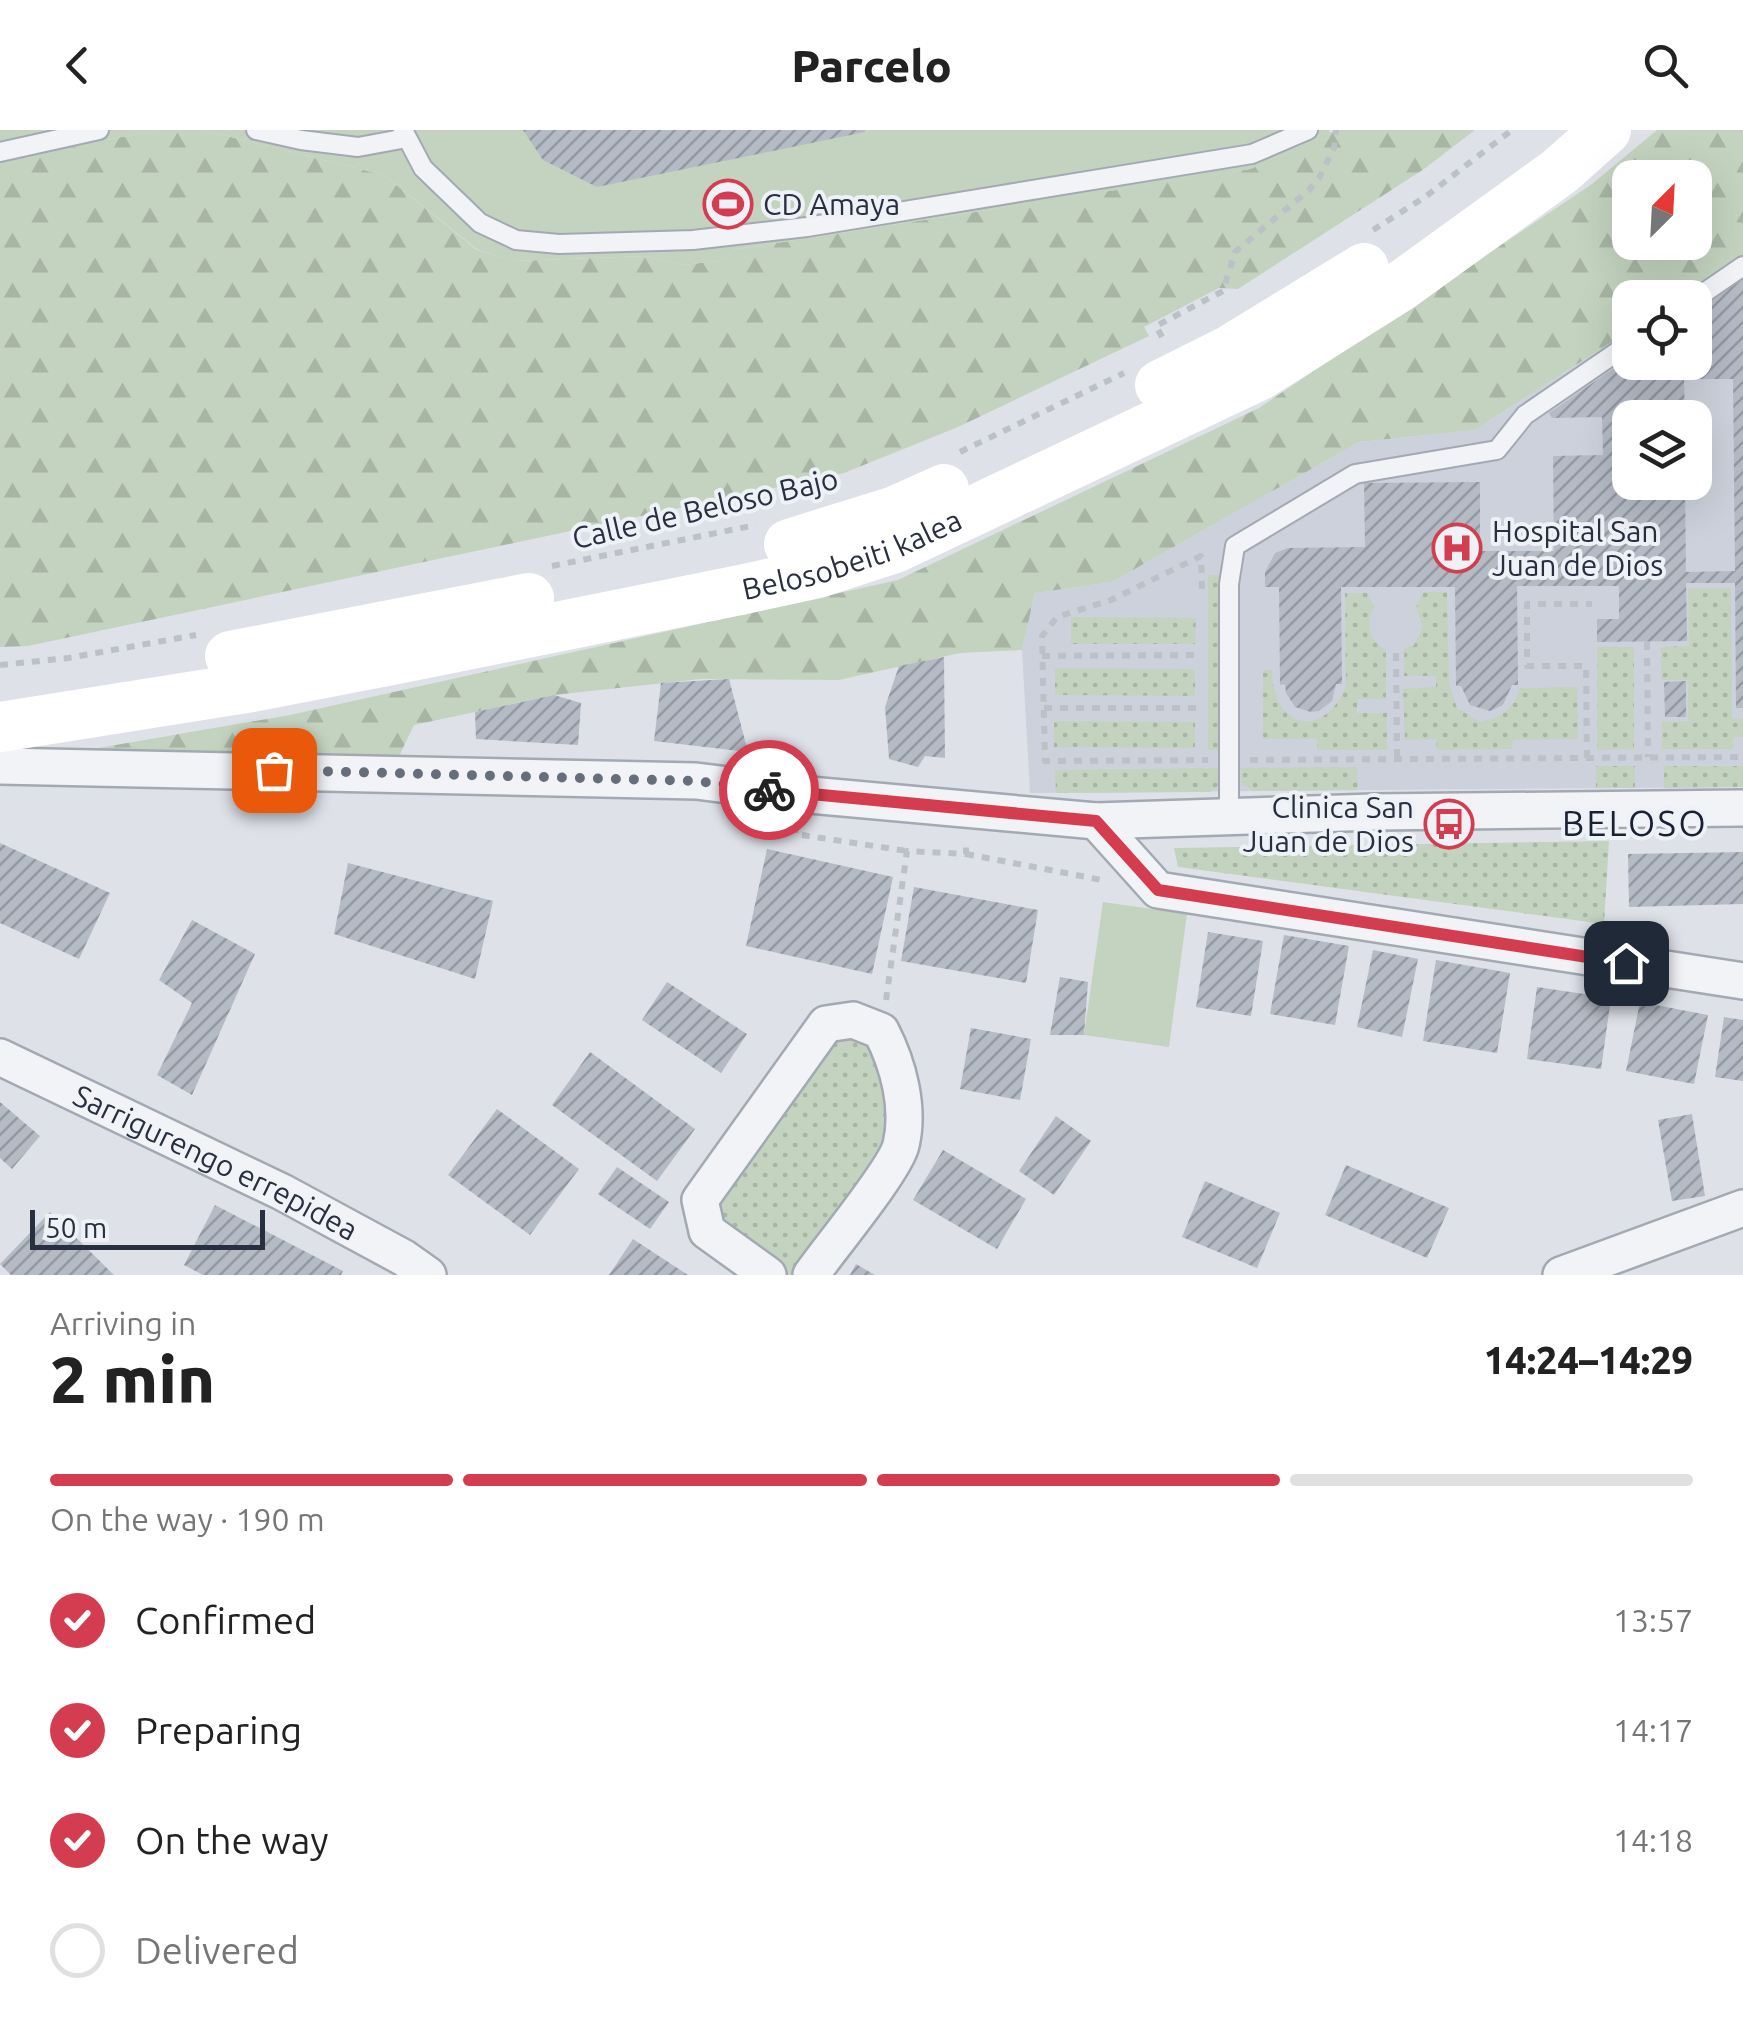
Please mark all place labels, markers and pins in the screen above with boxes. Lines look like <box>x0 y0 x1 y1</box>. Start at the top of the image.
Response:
sports icon: CD Amaya <box>702 178 754 230</box>
place label: CD Amaya <box>763 187 900 221</box>
place label: Hospital San Juan de Dios <box>1492 514 1663 582</box>
hospital icon: Hospital San Juan de Dios <box>1431 522 1483 574</box>
pin <box>232 728 317 813</box>
place label: Clinica San Juan de Dios <box>1243 790 1414 858</box>
bus stop icon: Clinica San Juan de Dios <box>1423 798 1475 850</box>
pin <box>1584 921 1669 1006</box>

